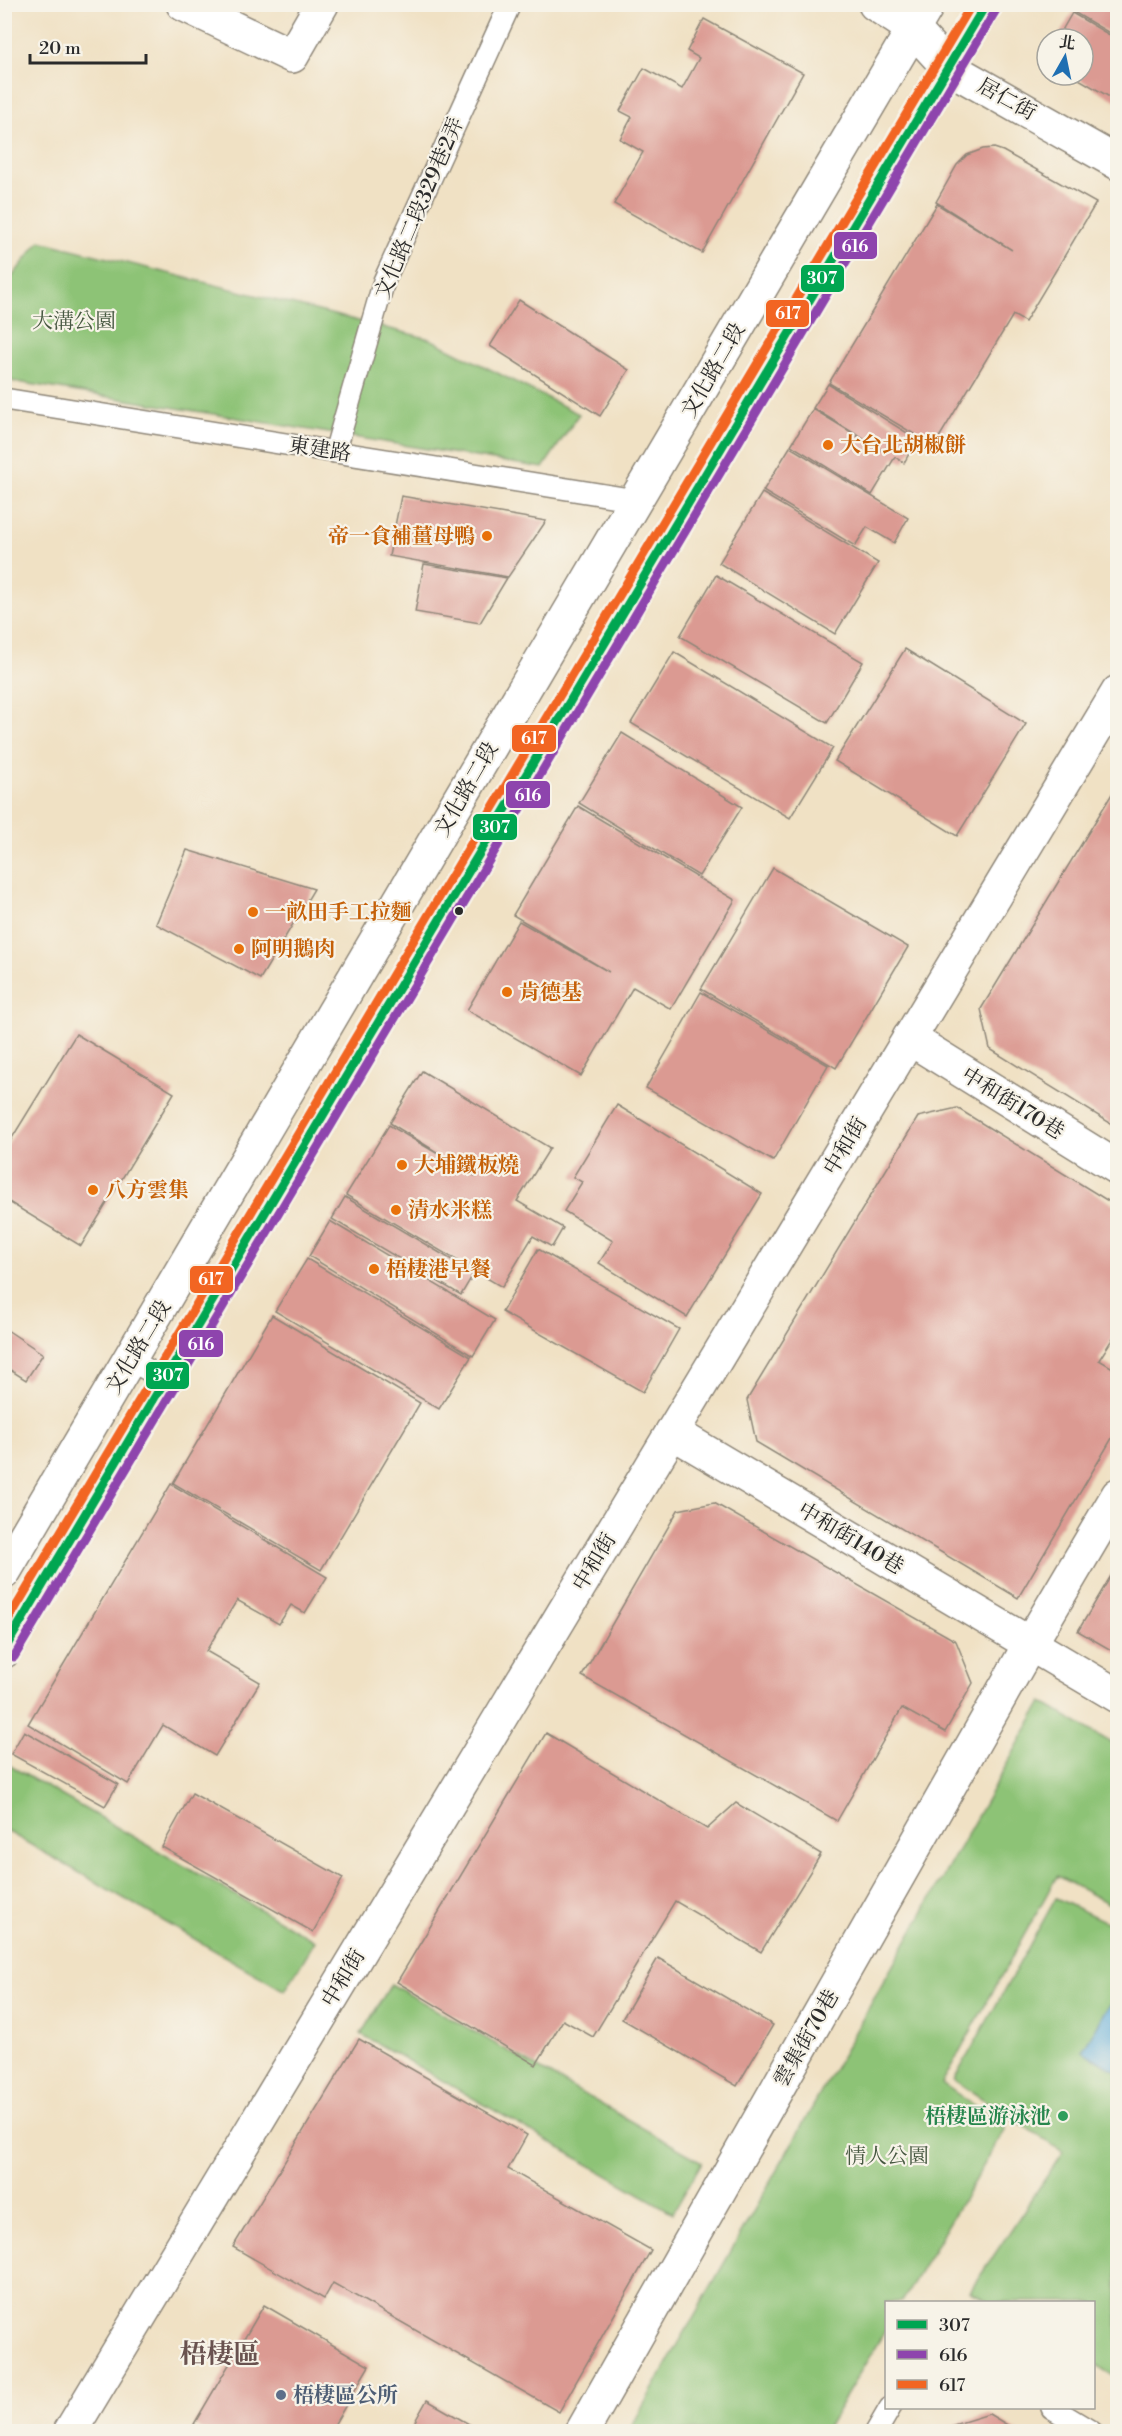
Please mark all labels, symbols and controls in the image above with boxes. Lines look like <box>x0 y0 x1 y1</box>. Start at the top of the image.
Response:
scale bar <box>30 27 146 65</box>
north arrow <box>1035 27 1095 87</box>
text: 北 <box>1058 32 1077 54</box>
text: 20 m <box>39 37 81 60</box>
street label: 居仁街 <box>973 73 1040 127</box>
street label: 文化路二段329巷2弄 <box>370 113 470 303</box>
line badge: 616 <box>833 231 878 260</box>
text: 616 <box>842 237 868 257</box>
line badge: 307 <box>800 264 845 293</box>
text: 307 <box>807 269 838 289</box>
line badge: 617 <box>765 299 810 328</box>
text: 617 <box>775 304 801 324</box>
park label: 大溝公園 <box>32 309 116 335</box>
street label: 文化路二段 <box>676 319 751 422</box>
street label: 東建路 <box>287 432 353 468</box>
place label: 大台北胡椒餅 <box>840 433 966 459</box>
marker: 大台北胡椒餅 <box>821 438 835 452</box>
place label: 帝一食補薑母鴨 <box>328 524 475 550</box>
marker: 帝一食補薑母鴨 <box>480 529 494 543</box>
line badge: 617 <box>511 724 557 753</box>
text: 617 <box>521 729 547 749</box>
street label: 文化路二段 <box>429 738 504 841</box>
line badge: 616 <box>505 780 551 809</box>
text: 616 <box>515 786 541 806</box>
line badge: 307 <box>472 813 518 841</box>
text: 307 <box>480 818 511 838</box>
place label: 一畝田手工拉麵 <box>265 900 412 926</box>
marker: 一畝田手工拉麵 <box>246 905 260 919</box>
unlabelled marker <box>453 905 465 917</box>
place label: 阿明鵝肉 <box>251 937 335 963</box>
marker: 阿明鵝肉 <box>232 942 246 956</box>
place label: 肯德基 <box>519 980 582 1006</box>
marker: 肯德基 <box>500 985 514 999</box>
street label: 中和街170巷 <box>956 1062 1069 1146</box>
street label: 中和街 <box>818 1113 873 1180</box>
place label: 大埔鐵板燒 <box>414 1153 519 1179</box>
marker: 大埔鐵板燒 <box>395 1158 409 1172</box>
place label: 八方雲集 <box>105 1178 189 1204</box>
marker: 八方雲集 <box>86 1183 100 1197</box>
place label: 清水米糕 <box>408 1198 492 1224</box>
marker: 清水米糕 <box>389 1203 403 1217</box>
place label: 梧棲港早餐 <box>386 1257 491 1283</box>
marker: 梧棲港早餐 <box>367 1262 381 1276</box>
line badge: 617 <box>189 1265 234 1294</box>
text: 617 <box>198 1270 224 1290</box>
street label: 文化路二段 <box>101 1296 177 1399</box>
line badge: 616 <box>178 1329 224 1358</box>
text: 616 <box>188 1335 214 1355</box>
line badge: 307 <box>145 1361 190 1390</box>
text: 307 <box>153 1366 184 1386</box>
street label: 中和街140巷 <box>793 1497 908 1581</box>
street label: 中和街 <box>567 1529 622 1596</box>
street label: 中和街 <box>316 1945 371 2012</box>
street label: 雲集街70巷 <box>769 1985 845 2092</box>
place label: 梧棲區游泳池 <box>925 2104 1051 2130</box>
marker: 梧棲區游泳池 <box>1056 2109 1070 2123</box>
park label: 情人公園 <box>845 2144 929 2170</box>
legend <box>885 2301 1095 2409</box>
text: 307 <box>939 2314 970 2337</box>
district label: 梧棲區 <box>180 2338 261 2372</box>
text: 616 <box>939 2344 968 2367</box>
text: 617 <box>939 2374 965 2397</box>
place label: 梧棲區公所 <box>293 2383 398 2409</box>
marker: 梧棲區公所 <box>274 2388 288 2402</box>

